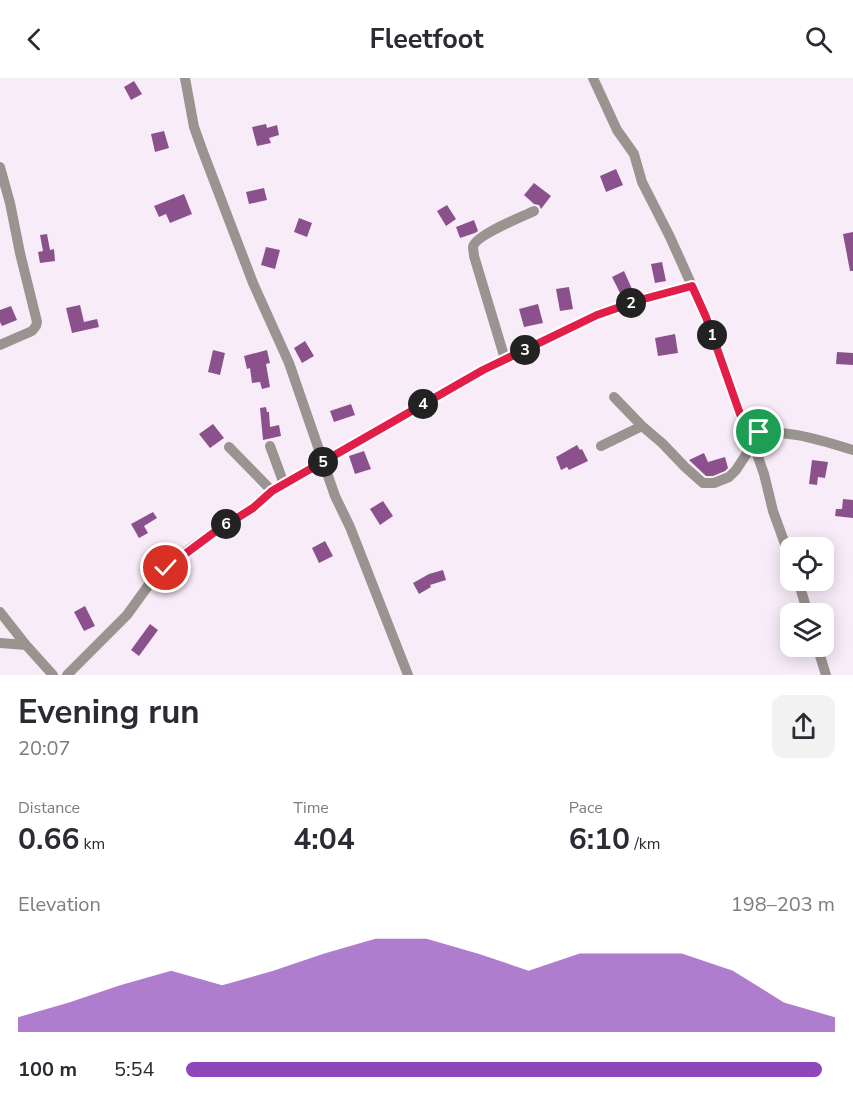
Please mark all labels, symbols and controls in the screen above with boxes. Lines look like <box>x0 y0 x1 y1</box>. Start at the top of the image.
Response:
text: Fleetfoot <box>370 21 484 58</box>
icon: back <box>18 23 51 56</box>
icon: search <box>802 23 835 56</box>
pin: 2 <box>616 288 646 318</box>
text: 2 <box>626 292 636 314</box>
pin: 1 <box>697 320 727 350</box>
text: 1 <box>707 324 717 346</box>
pin: 3 <box>510 335 540 365</box>
text: 3 <box>520 339 530 361</box>
pin: 4 <box>408 389 438 419</box>
text: 4 <box>418 393 428 415</box>
pin <box>733 406 784 457</box>
icon: arrive <box>742 415 775 448</box>
pin: 5 <box>308 447 338 477</box>
text: 5 <box>318 451 328 473</box>
pin: 6 <box>211 509 241 539</box>
text: 6 <box>221 513 231 535</box>
map controls <box>780 537 834 657</box>
button: locate <box>780 537 834 591</box>
pin <box>140 542 191 593</box>
icon: check <box>149 551 182 584</box>
button: layers <box>780 603 834 657</box>
text: Evening run <box>18 690 200 735</box>
button: share <box>772 695 835 758</box>
text: 20:07 <box>18 735 71 762</box>
text: Distance <box>18 797 80 819</box>
text: Time <box>293 797 329 819</box>
text: Pace <box>569 797 603 819</box>
text: 0.66 <box>18 819 79 860</box>
text: 4:04 <box>293 819 355 860</box>
text: 6:10 <box>569 819 630 860</box>
text: km <box>79 833 105 855</box>
text: /km <box>630 833 660 855</box>
text: Elevation <box>18 891 101 918</box>
text: 198–203 m <box>731 891 835 918</box>
text: 100 m <box>18 1056 77 1083</box>
text: 5:54 <box>114 1056 155 1083</box>

